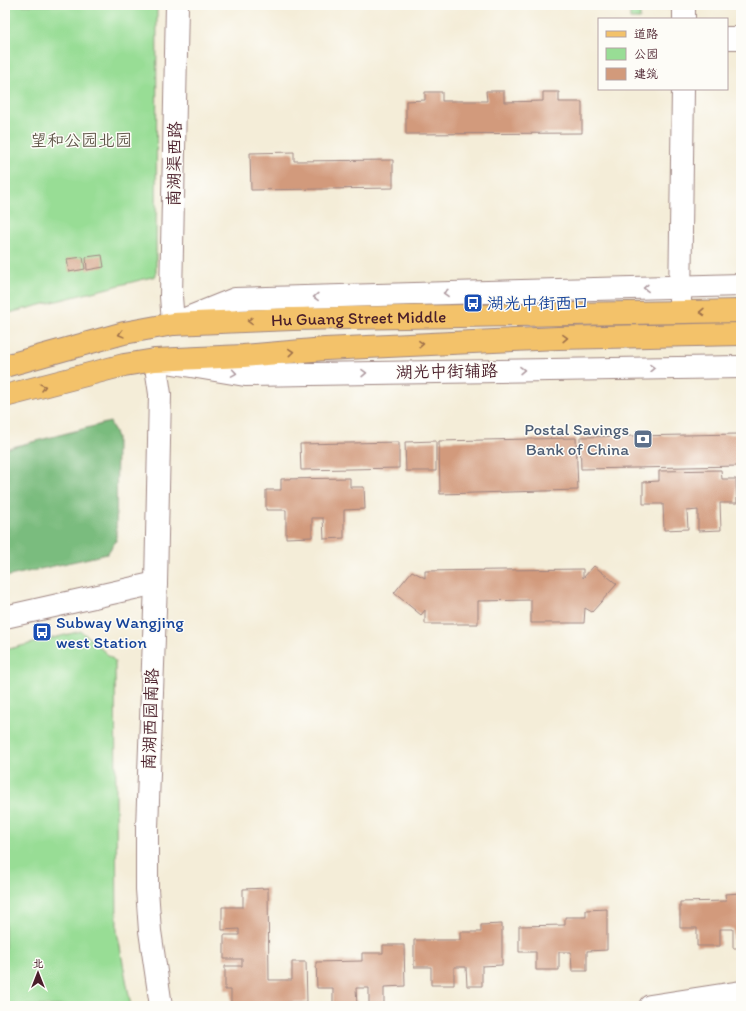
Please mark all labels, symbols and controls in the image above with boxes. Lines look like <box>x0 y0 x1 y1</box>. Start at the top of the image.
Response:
legend <box>598 18 728 90</box>
text: 道路 <box>634 27 658 41</box>
text: 公园 <box>634 47 658 61</box>
text: 建筑 <box>634 67 658 81</box>
street label: 南湖渠西路 <box>163 121 185 207</box>
park label: 望和公园北园 <box>30 130 132 150</box>
one-way arrow <box>643 283 649 292</box>
one-way arrow <box>443 289 449 298</box>
bus stop icon: 湖光中街西口 <box>462 292 484 314</box>
one-way arrow <box>313 293 319 301</box>
place label: 湖光中街西口 <box>487 293 589 313</box>
street label: Hu Guang Street Middle <box>271 306 446 330</box>
one-way arrow <box>699 308 705 316</box>
one-way arrow <box>247 316 253 325</box>
one-way arrow <box>118 330 124 338</box>
one-way arrow <box>562 334 568 342</box>
one-way arrow <box>418 340 424 349</box>
one-way arrow <box>288 347 294 356</box>
street label: 湖光中街辅路 <box>396 360 498 382</box>
one-way arrow <box>649 364 655 372</box>
one-way arrow <box>519 366 525 374</box>
one-way arrow <box>231 368 238 377</box>
one-way arrow <box>361 369 367 377</box>
one-way arrow <box>39 383 46 391</box>
place label: Postal Savings Bank of China <box>524 419 629 459</box>
bank icon: Postal Savings Bank of China <box>632 428 654 450</box>
place label: Subway Wangjing west Station <box>56 612 184 652</box>
bus stop icon: Subway Wangjing west Station <box>31 621 53 643</box>
street label: 南湖西园南路 <box>138 668 162 770</box>
north arrow <box>18 953 58 993</box>
text: 北 <box>33 957 44 970</box>

